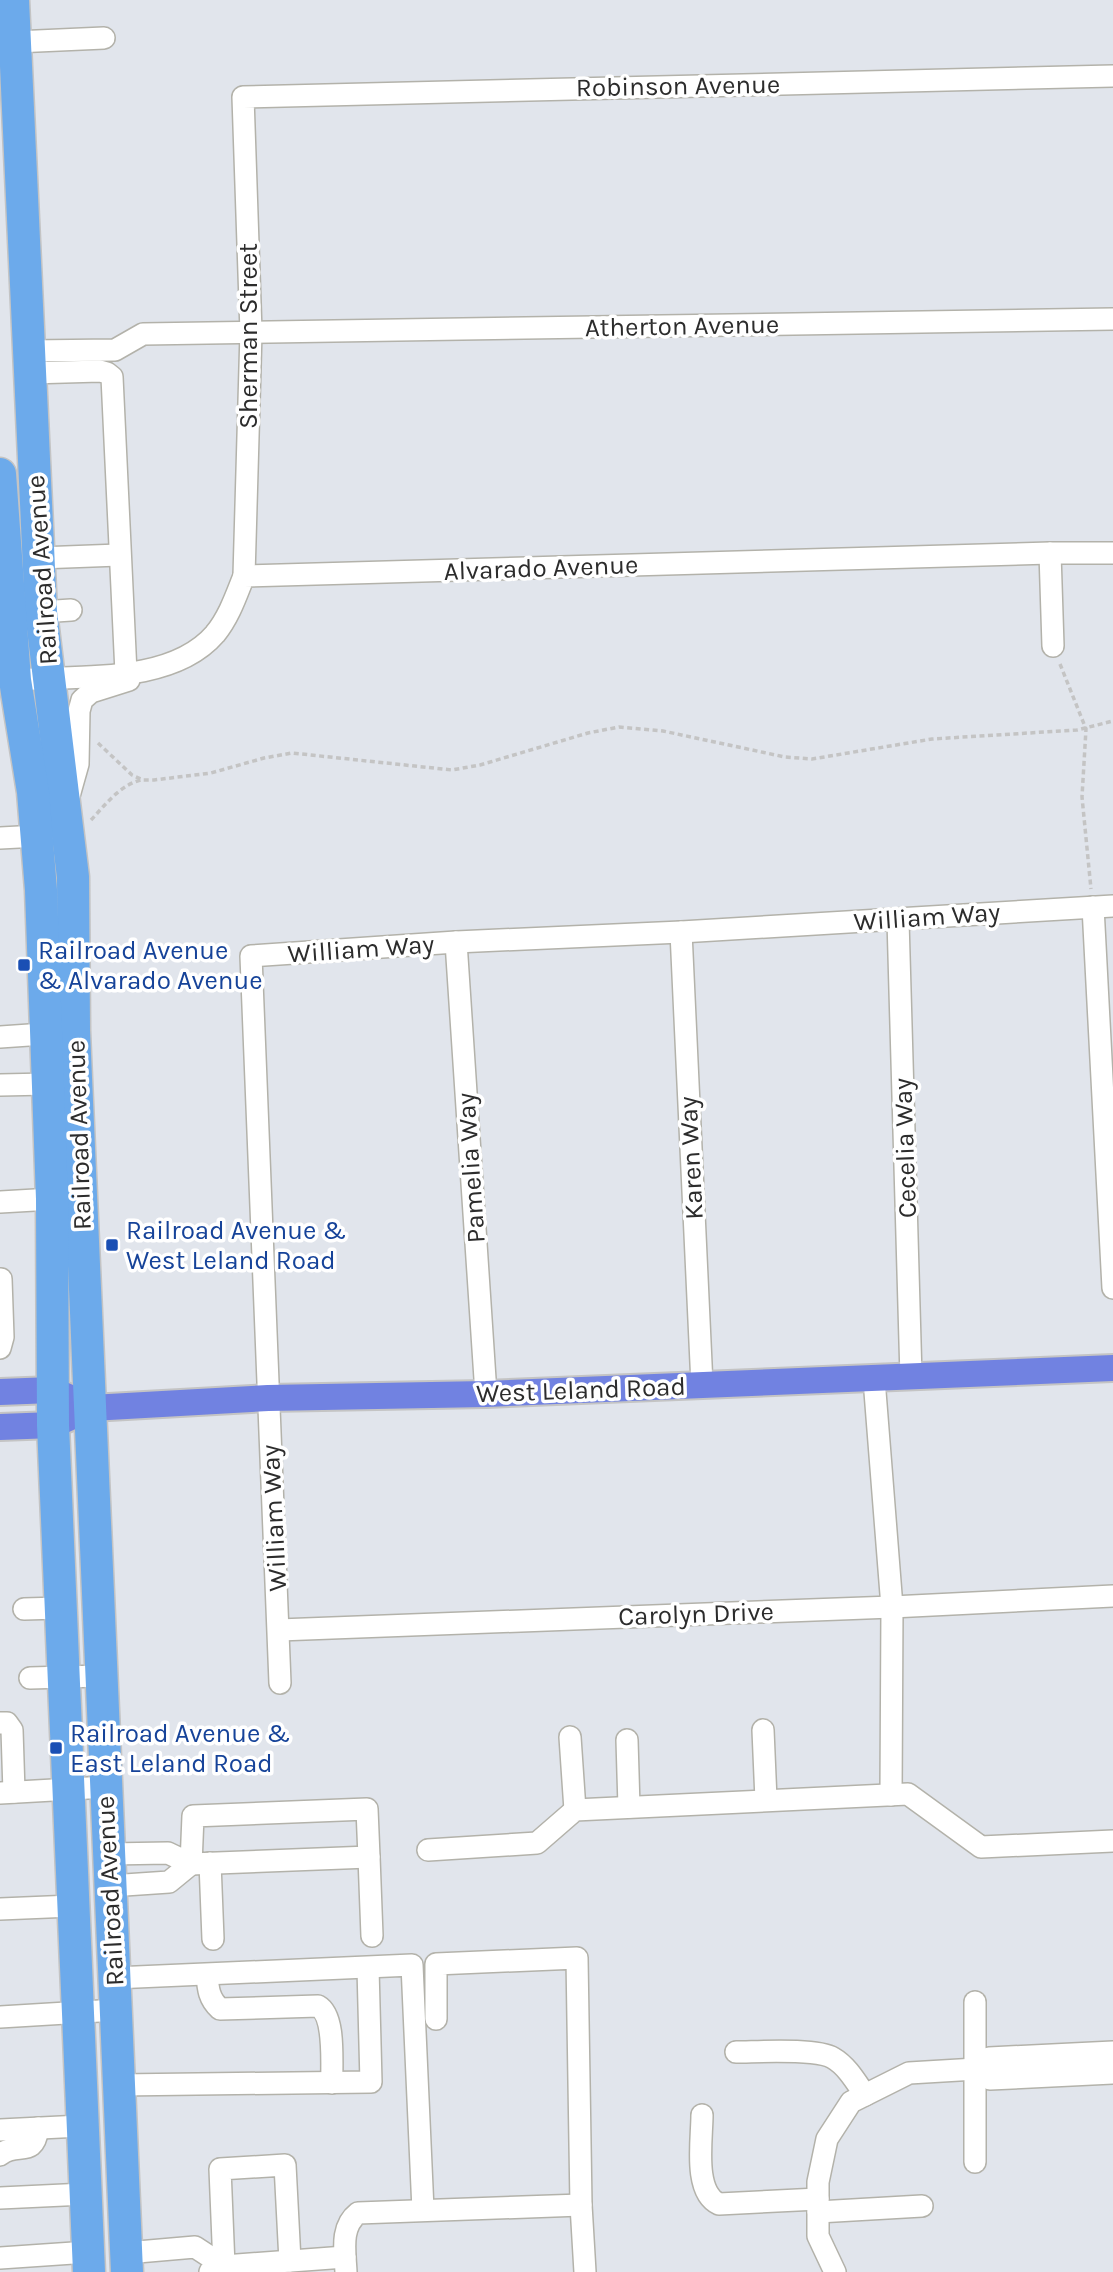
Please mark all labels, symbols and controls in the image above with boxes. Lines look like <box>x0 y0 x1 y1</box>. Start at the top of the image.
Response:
street label: Robinson Avenue <box>576 69 780 103</box>
street label: Sherman Street <box>233 243 264 429</box>
street label: Atherton Avenue <box>584 309 780 343</box>
street label: Railroad Avenue <box>20 474 64 666</box>
street label: Alvarado Avenue <box>443 549 639 587</box>
street label: William Way <box>853 896 1001 938</box>
street label: William Way <box>287 928 435 970</box>
place label: Railroad Avenue & Alvarado Avenue <box>38 935 263 996</box>
marker: Railroad Avenue & Alvarado Avenue <box>16 957 32 973</box>
street label: Railroad Avenue <box>60 1039 98 1231</box>
street label: Cecelia Way <box>887 1077 923 1219</box>
street label: Pamelia Way <box>450 1092 492 1244</box>
street label: Karen Way <box>672 1095 710 1221</box>
place label: Railroad Avenue & West Leland Road <box>126 1215 346 1276</box>
marker: Railroad Avenue & West Leland Road <box>104 1237 120 1253</box>
street label: West Leland Road <box>476 1371 686 1409</box>
street label: William Way <box>255 1444 293 1592</box>
street label: Carolyn Drive <box>618 1596 774 1632</box>
place label: Railroad Avenue & East Leland Road <box>70 1718 290 1779</box>
marker: Railroad Avenue & East Leland Road <box>48 1740 64 1756</box>
street label: Railroad Avenue <box>90 1795 130 1987</box>

